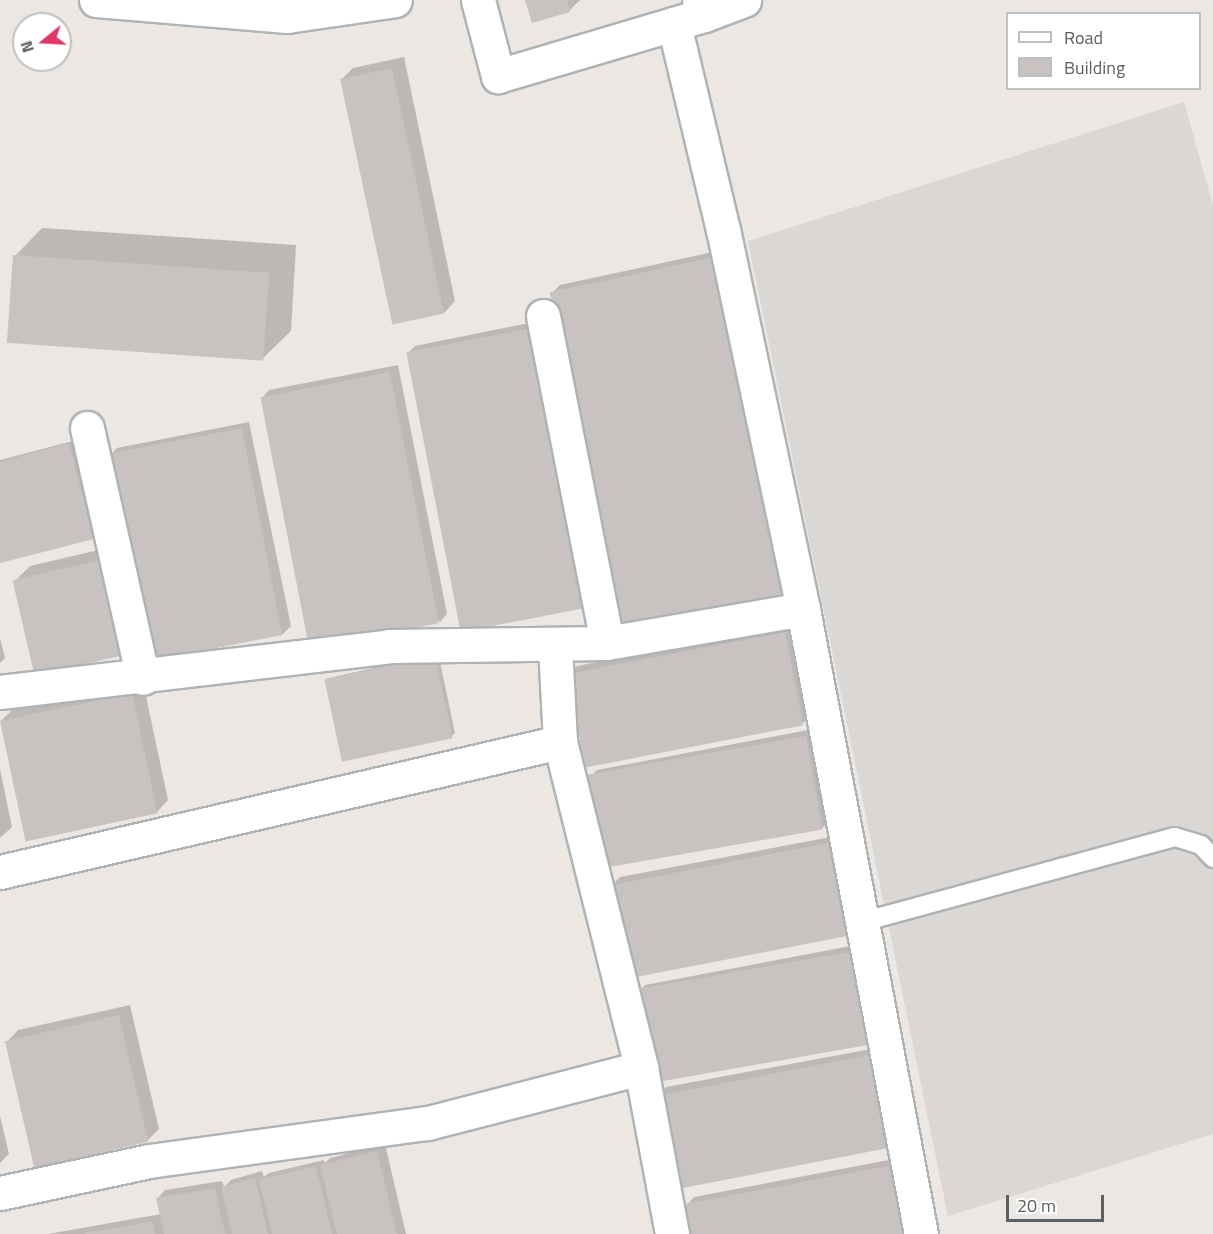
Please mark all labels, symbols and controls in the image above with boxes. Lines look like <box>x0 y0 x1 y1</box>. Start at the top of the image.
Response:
north arrow <box>12 12 72 72</box>
legend <box>1006 12 1201 90</box>
text: Road <box>1064 24 1103 51</box>
text: N <box>14 38 40 56</box>
text: Building <box>1064 54 1125 81</box>
scale bar <box>1009 1183 1106 1221</box>
text: 20 m <box>1017 1192 1056 1219</box>

